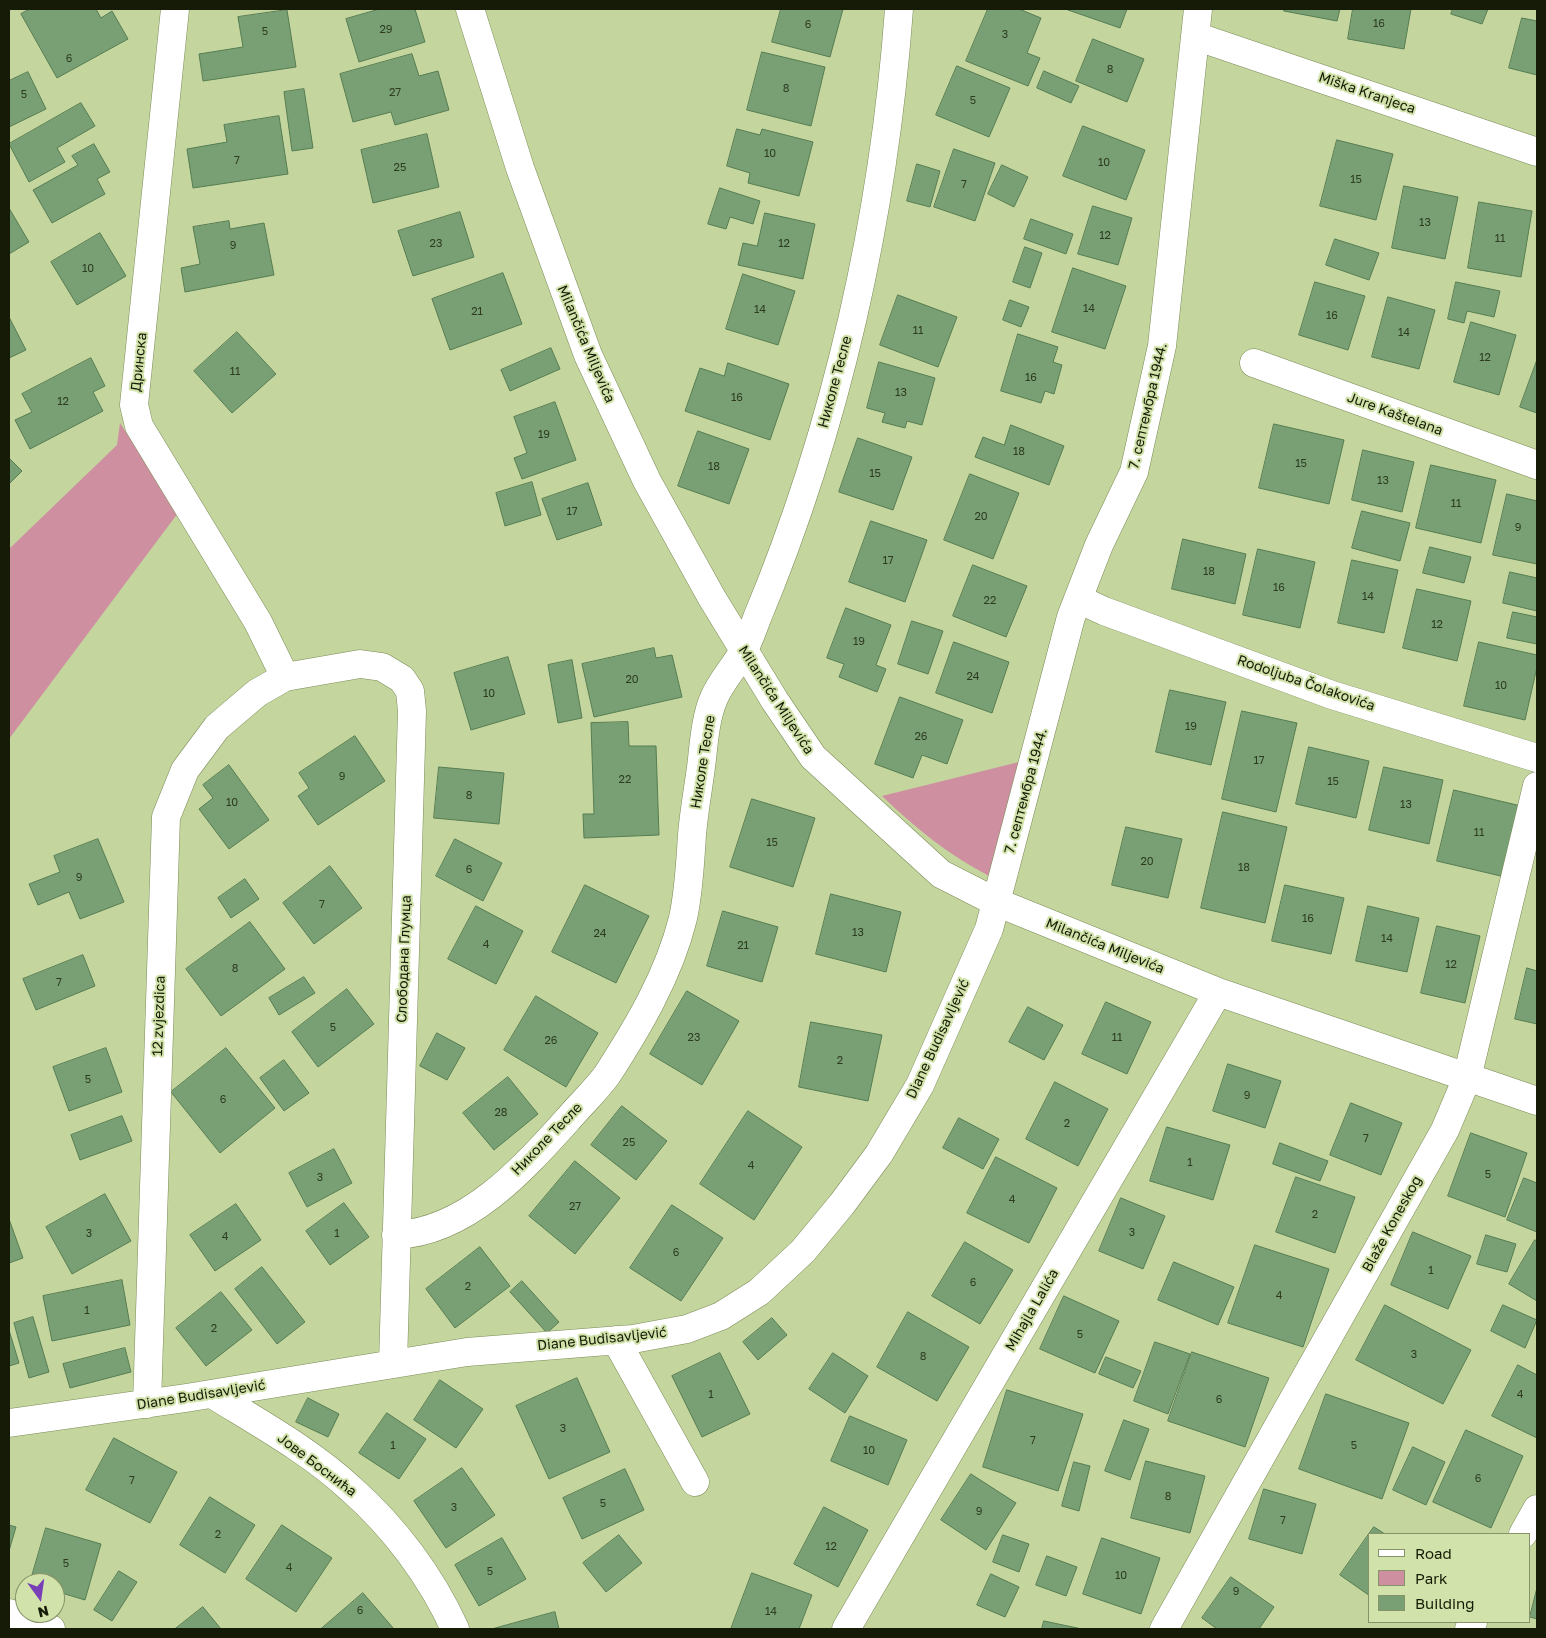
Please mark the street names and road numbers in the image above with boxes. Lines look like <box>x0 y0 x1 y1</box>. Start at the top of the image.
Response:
street label: Miška Kranjeca <box>1316 69 1418 117</box>
street label: Milančića Miljevića <box>554 283 618 405</box>
street label: Дринска <box>128 332 150 392</box>
street label: Николе Тесле <box>815 334 855 430</box>
street label: 7. септембра 1944. <box>1125 341 1171 471</box>
street label: Jure Kaštelana <box>1345 389 1445 439</box>
street label: Milančića Miljevića <box>735 643 817 757</box>
street label: Rodoljuba Čolakovića <box>1235 652 1377 714</box>
street label: Николе Тесле <box>687 714 719 810</box>
street label: 7. септембра 1944. <box>1001 726 1051 856</box>
street label: Слободана Глумца <box>393 895 415 1023</box>
street label: Milančića Miljevića <box>1043 915 1167 977</box>
street label: 12 zvjezdica <box>149 976 169 1056</box>
street label: Diane Budisavljević <box>903 977 973 1101</box>
street label: Николе Тесле <box>508 1099 586 1179</box>
street label: Blaže Koneskog <box>1359 1173 1425 1275</box>
street label: Mihajla Lalića <box>1002 1266 1062 1354</box>
street label: Diane Budisavljević <box>536 1324 668 1354</box>
street label: Diane Budisavljević <box>135 1377 267 1413</box>
street label: Јове Боснића <box>274 1430 360 1500</box>

